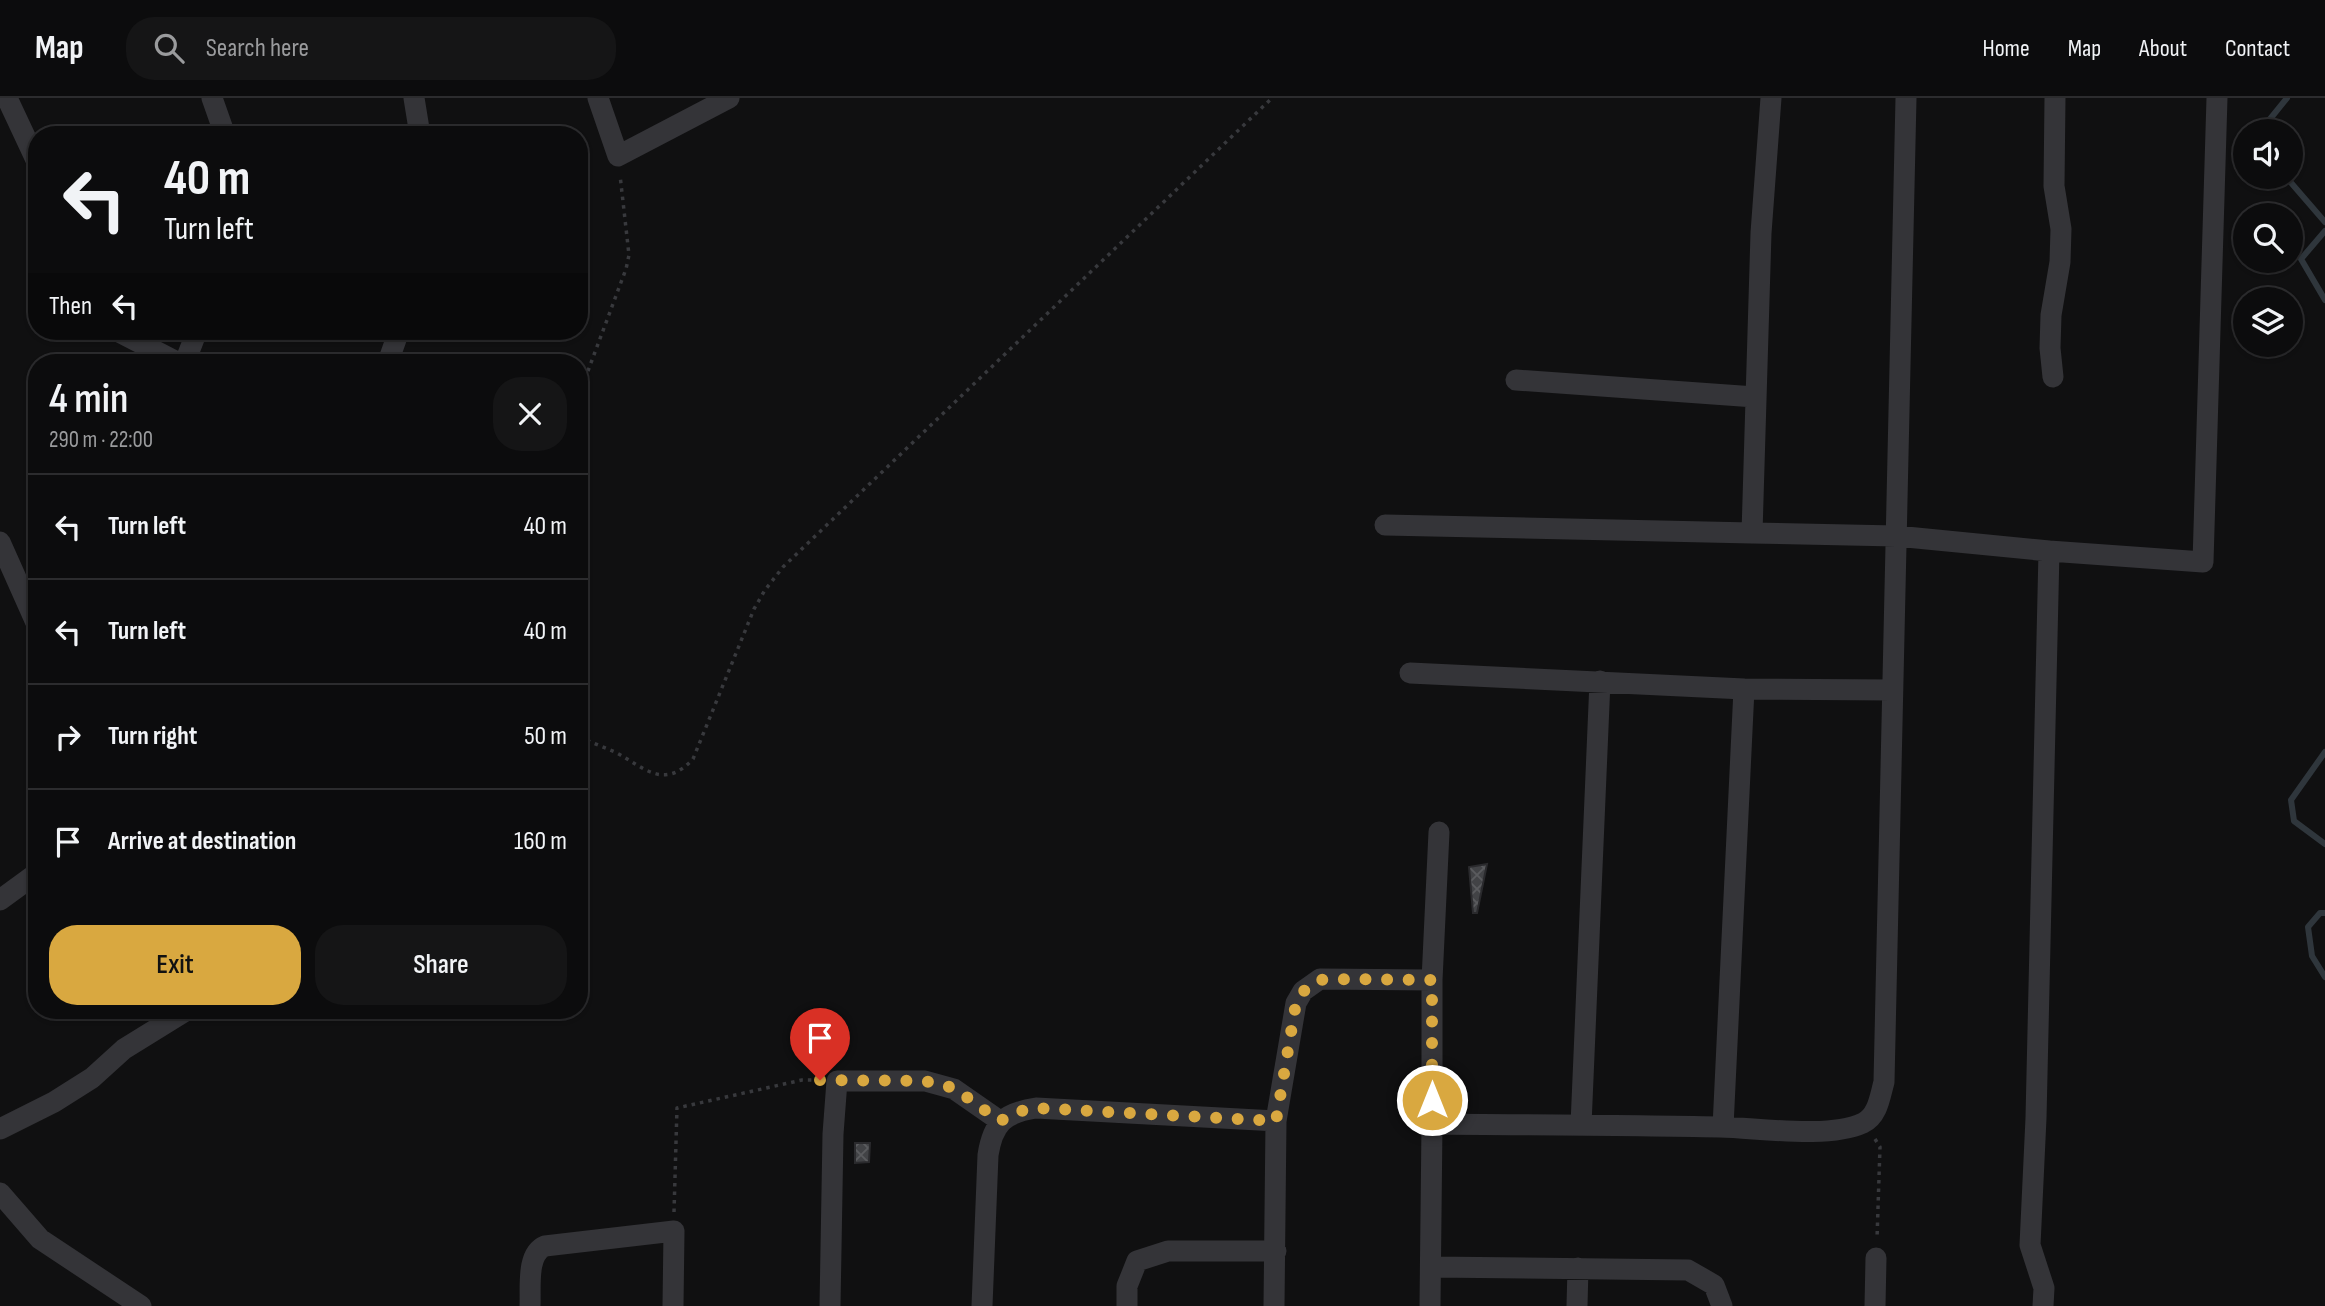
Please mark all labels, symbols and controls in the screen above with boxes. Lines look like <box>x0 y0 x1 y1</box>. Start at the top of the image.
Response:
search box <box>126 17 616 80</box>
text: Map <box>35 28 84 68</box>
icon: search <box>150 29 188 67</box>
text: Search here <box>206 33 309 64</box>
text: Home <box>1982 34 2030 63</box>
text: Map <box>2068 34 2101 63</box>
text: About <box>2139 34 2187 63</box>
text: Contact <box>2225 34 2290 63</box>
map controls <box>2233 119 2303 357</box>
button: sound <box>2233 119 2303 189</box>
text: 40 m <box>164 150 250 209</box>
icon: left <box>49 154 140 245</box>
button: search <box>2233 203 2303 273</box>
text: Turn left <box>164 210 254 249</box>
icon: left <box>106 287 144 325</box>
button: layers <box>2233 287 2303 357</box>
text: Then <box>49 291 92 322</box>
text: 4 min <box>49 374 128 425</box>
button: close <box>493 377 567 451</box>
text: 290 m · 22:00 <box>49 426 153 454</box>
icon: left <box>49 508 87 546</box>
text: Turn left <box>108 511 186 542</box>
text: 40 m <box>524 511 567 542</box>
icon: left <box>49 613 87 651</box>
text: Turn left <box>108 616 186 647</box>
text: 40 m <box>524 616 567 647</box>
icon: right <box>49 718 87 756</box>
text: Turn right <box>108 721 197 752</box>
text: 50 m <box>524 721 567 752</box>
icon: arrive <box>49 823 87 861</box>
text: Arrive at destination <box>108 826 296 857</box>
text: 160 m <box>514 826 567 857</box>
button: Exit <box>49 925 301 1005</box>
button: Share <box>315 925 567 1005</box>
pin <box>790 1008 850 1080</box>
icon: arrive <box>801 1019 839 1057</box>
position arrow <box>1395 1063 1469 1137</box>

